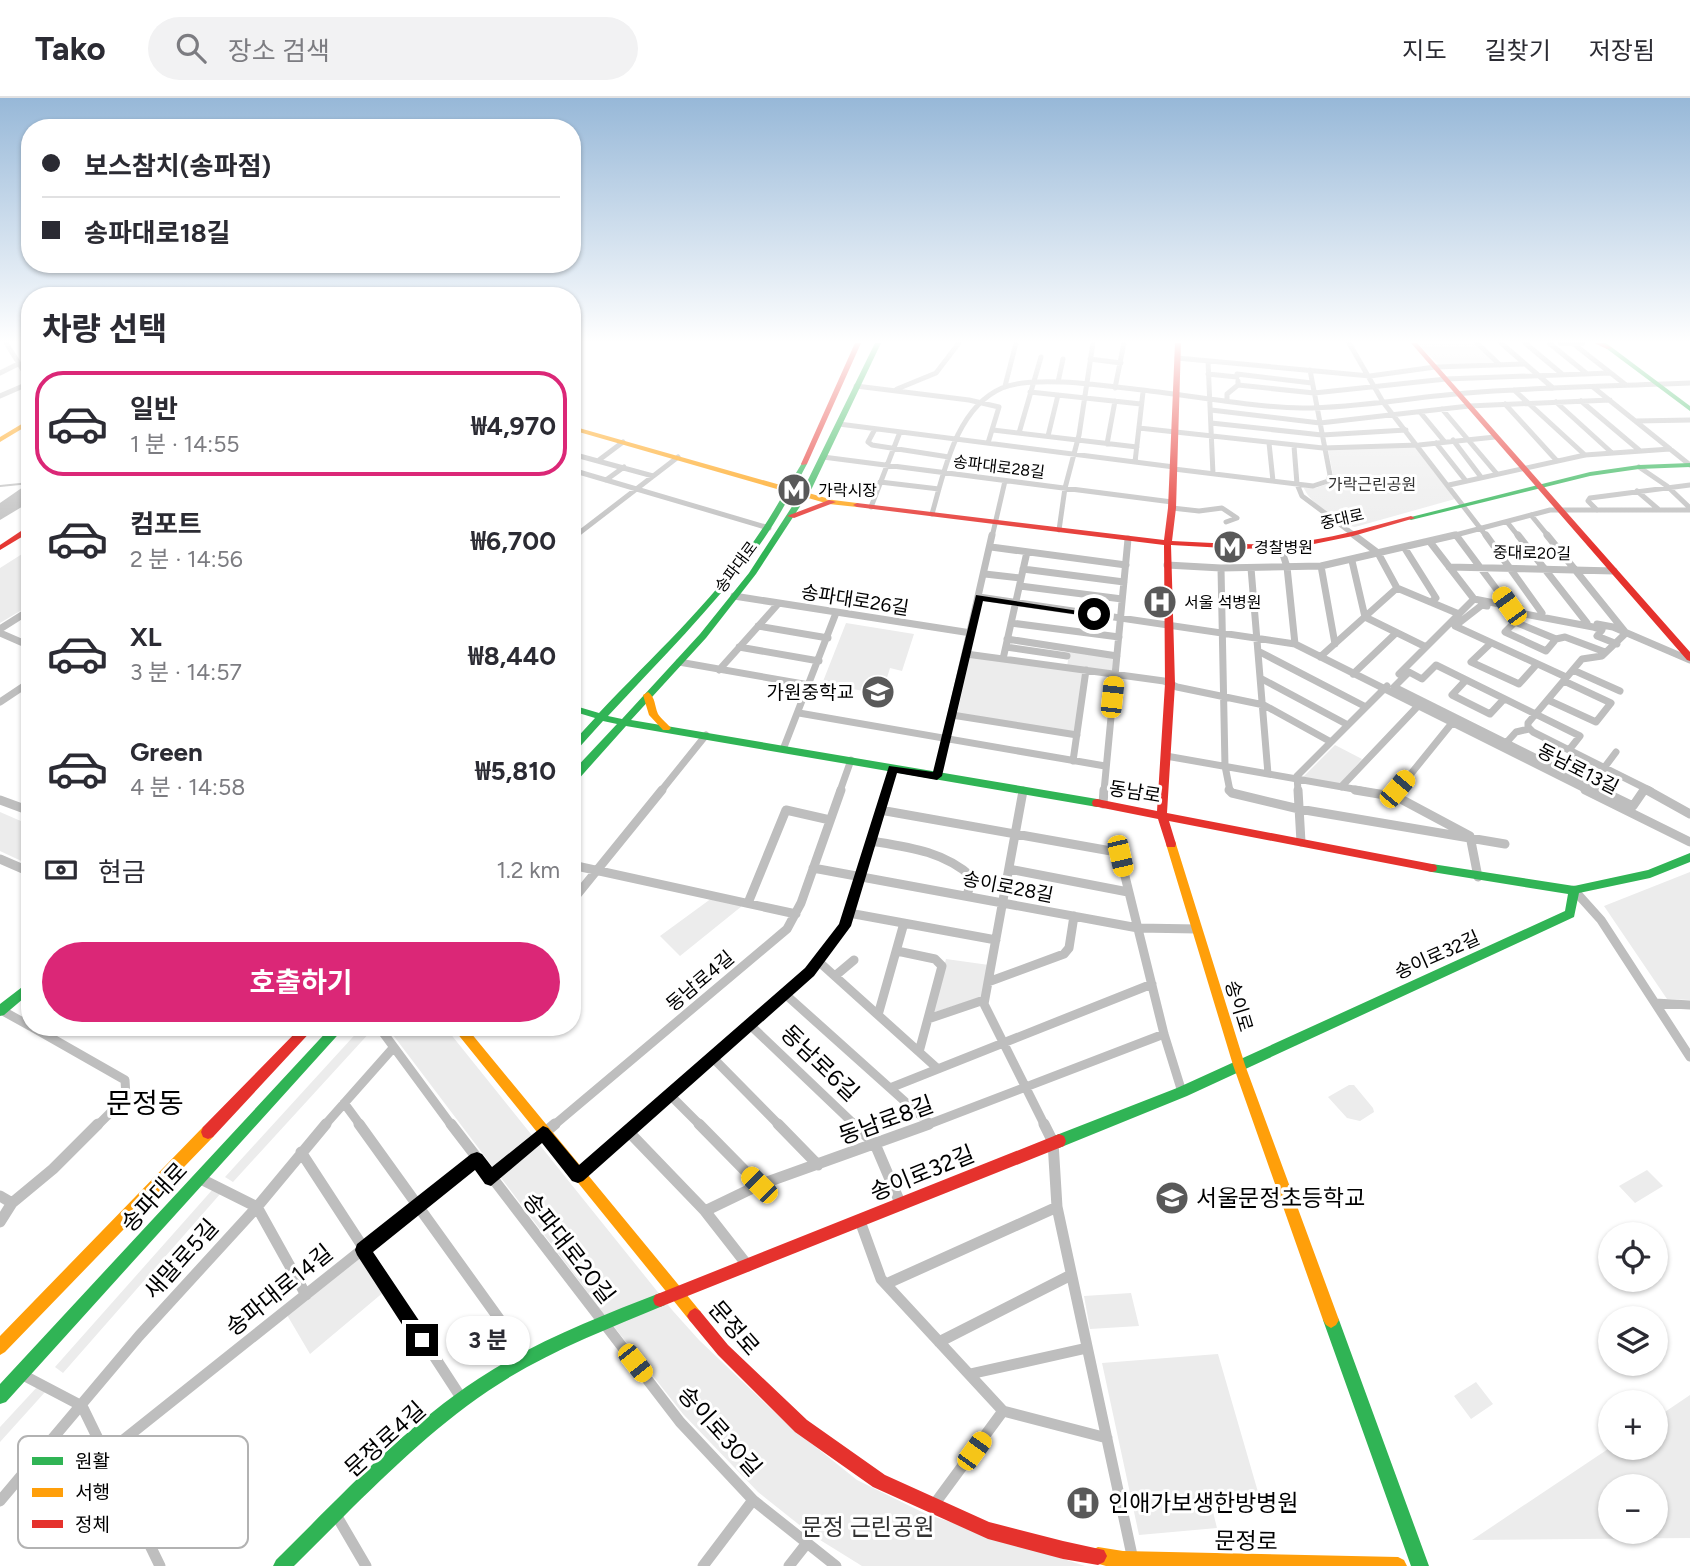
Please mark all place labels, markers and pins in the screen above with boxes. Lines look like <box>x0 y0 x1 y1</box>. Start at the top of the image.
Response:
metro station icon: 가락시장 <box>775 471 813 509</box>
place label: 가락시장 <box>818 481 877 500</box>
metro station icon: 경찰병원 <box>1211 528 1249 566</box>
place label: 경찰병원 <box>1254 538 1313 557</box>
hospital icon: 서울 석병원 <box>1141 583 1179 621</box>
place label: 서울 석병원 <box>1184 593 1262 612</box>
school or university icon: 가원중학교 <box>859 673 897 711</box>
place label: 가원중학교 <box>767 681 854 704</box>
school or university icon: 서울문정초등학교 <box>1153 1179 1191 1217</box>
place label: 서울문정초등학교 <box>1196 1184 1365 1212</box>
hospital icon: 인애가보생한방병원 <box>1064 1484 1102 1522</box>
place label: 인애가보생한방병원 <box>1108 1489 1298 1517</box>

